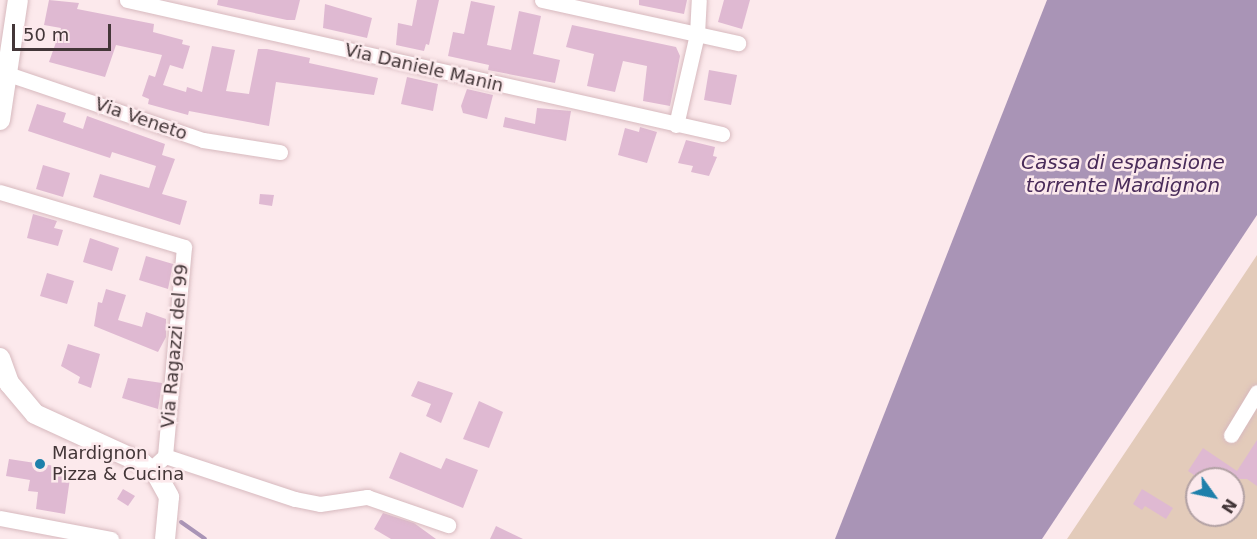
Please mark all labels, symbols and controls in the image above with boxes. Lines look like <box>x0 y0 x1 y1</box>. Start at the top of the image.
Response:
scale bar <box>15 12 114 50</box>
text: 50 m <box>23 24 69 45</box>
street label: Via Daniele Manin <box>343 39 505 97</box>
street label: Via Veneto <box>92 93 190 145</box>
water label: Cassa di espansione torrente Mardignon <box>1021 150 1225 197</box>
street label: Via Ragazzi del 99 <box>157 263 193 429</box>
place label: Mardignon Pizza & Cucina <box>52 443 184 486</box>
marker: Mardignon Pizza & Cucina <box>33 457 47 471</box>
north arrow <box>1185 467 1245 527</box>
text: N <box>1217 495 1240 517</box>

